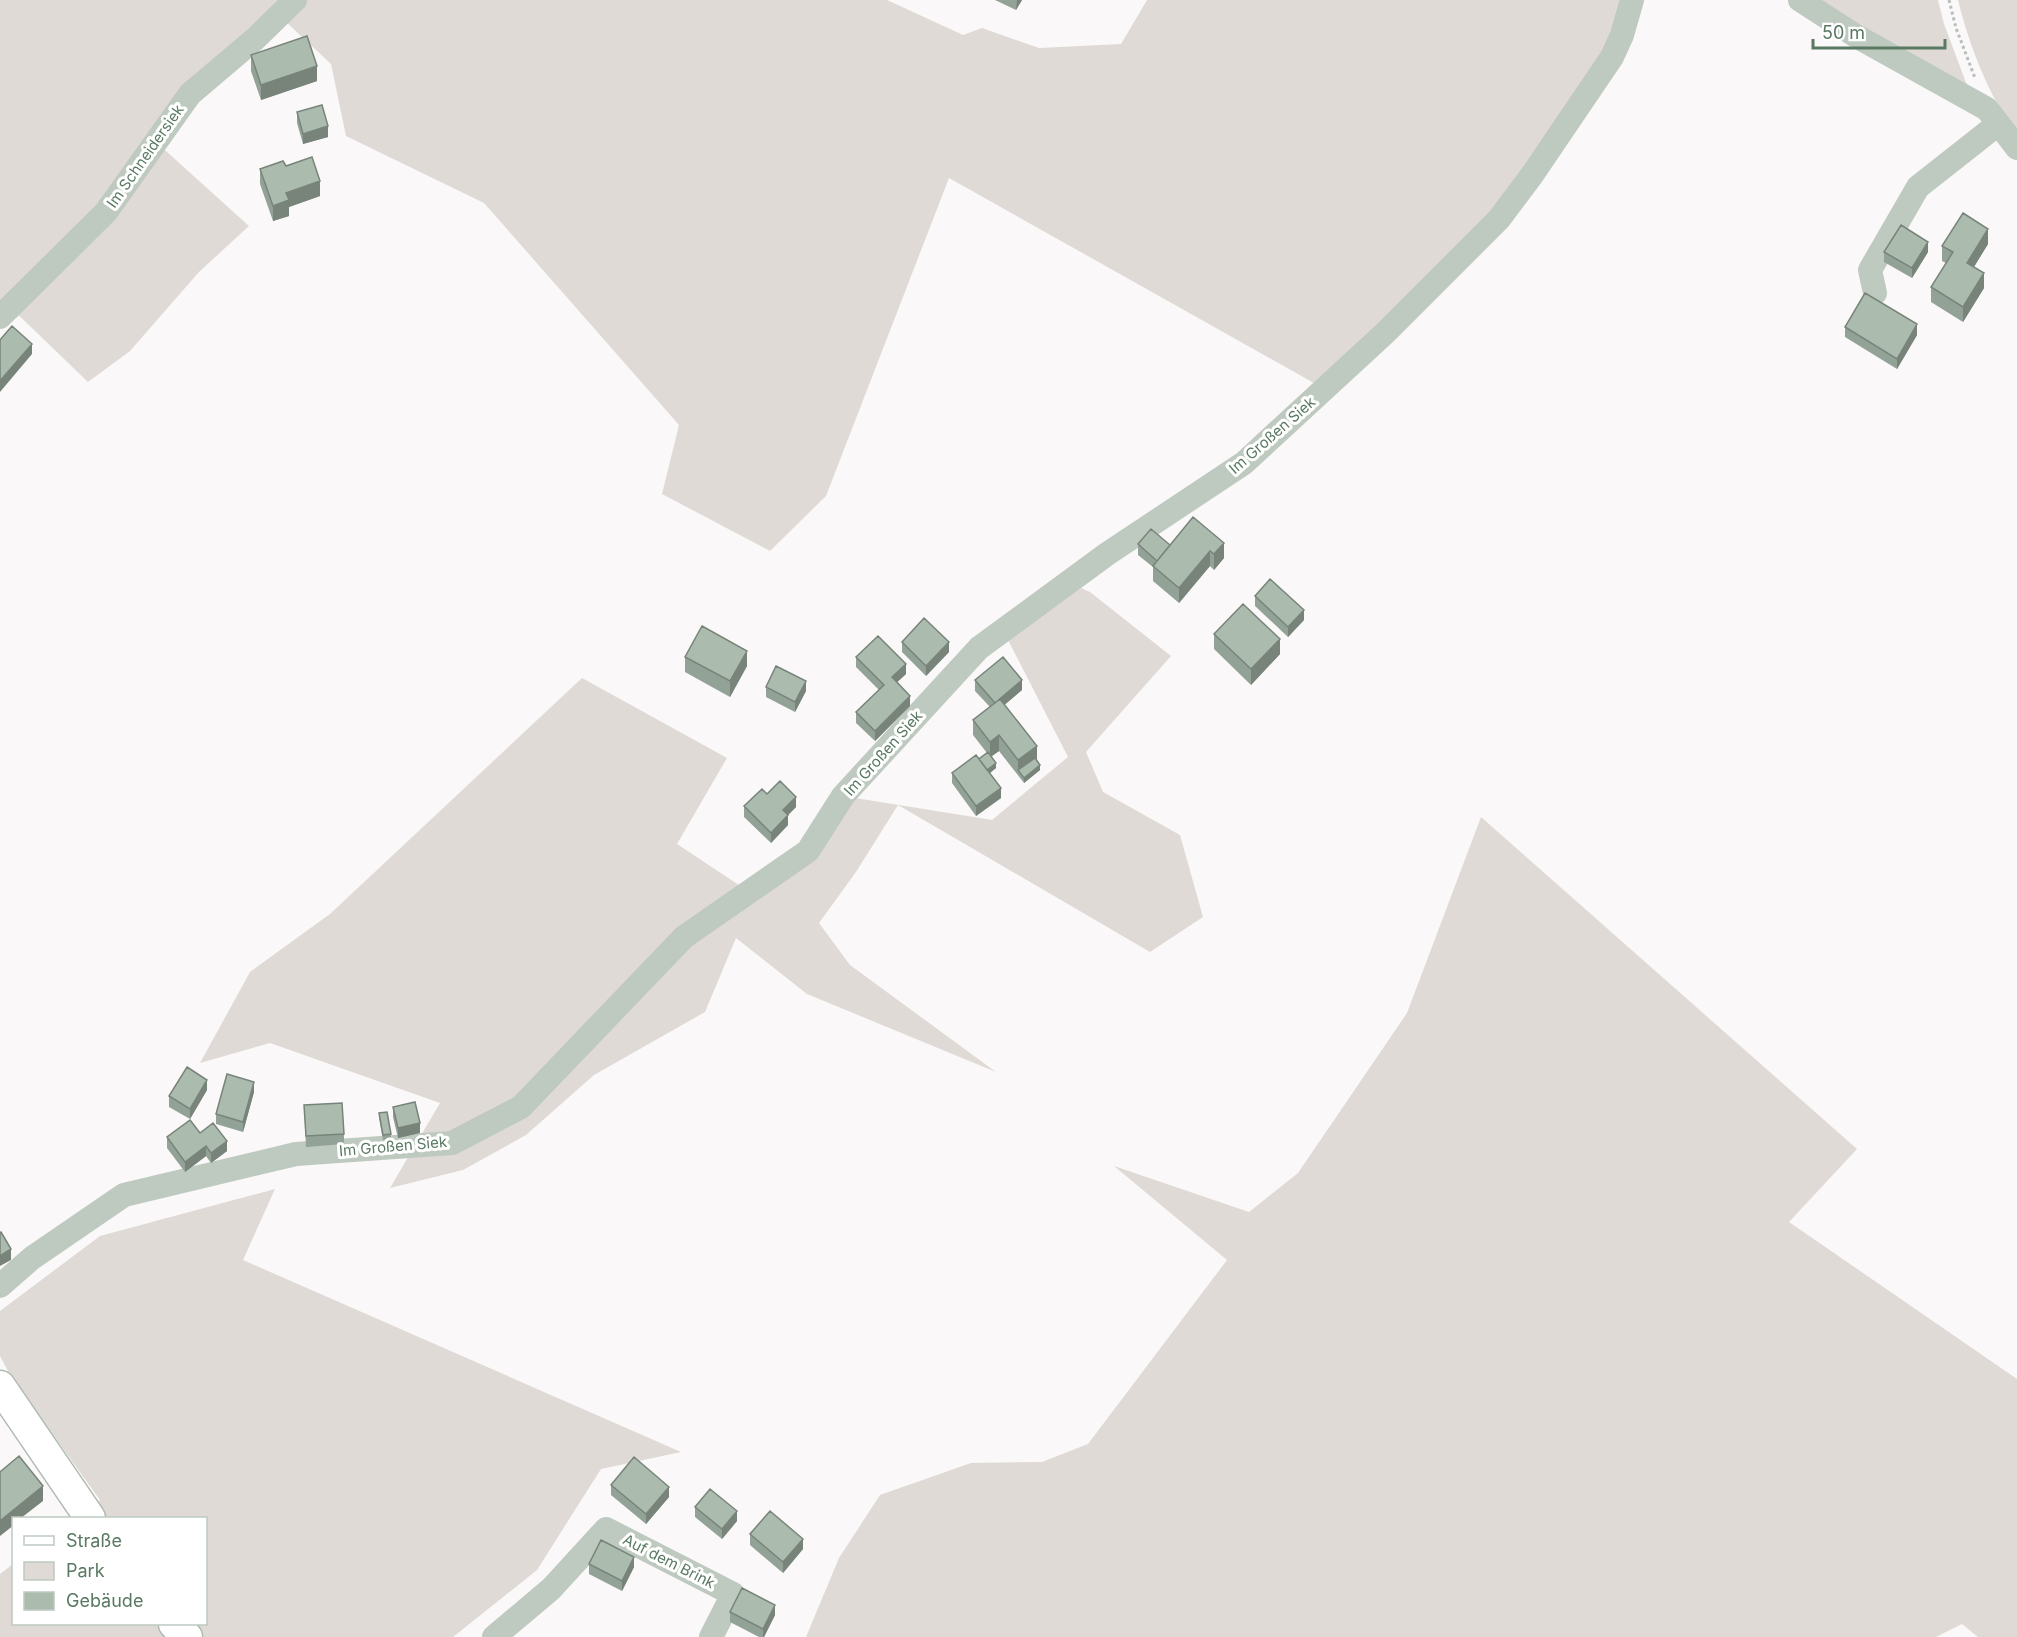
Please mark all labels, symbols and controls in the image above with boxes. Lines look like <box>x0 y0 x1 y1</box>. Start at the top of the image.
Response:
scale bar <box>1813 12 1945 50</box>
text: 50 m <box>1822 22 1865 43</box>
street label: Im Schneidersiek <box>102 100 188 211</box>
street label: Im Großen Siek <box>1225 392 1320 478</box>
street label: Im Großen Siek <box>840 706 927 800</box>
street label: Im Großen Siek <box>338 1132 449 1160</box>
legend <box>12 1517 207 1625</box>
text: Straße <box>66 1530 122 1551</box>
street label: Auf dem Brink <box>620 1530 719 1593</box>
text: Park <box>66 1560 105 1581</box>
text: Gebäude <box>66 1590 143 1611</box>

